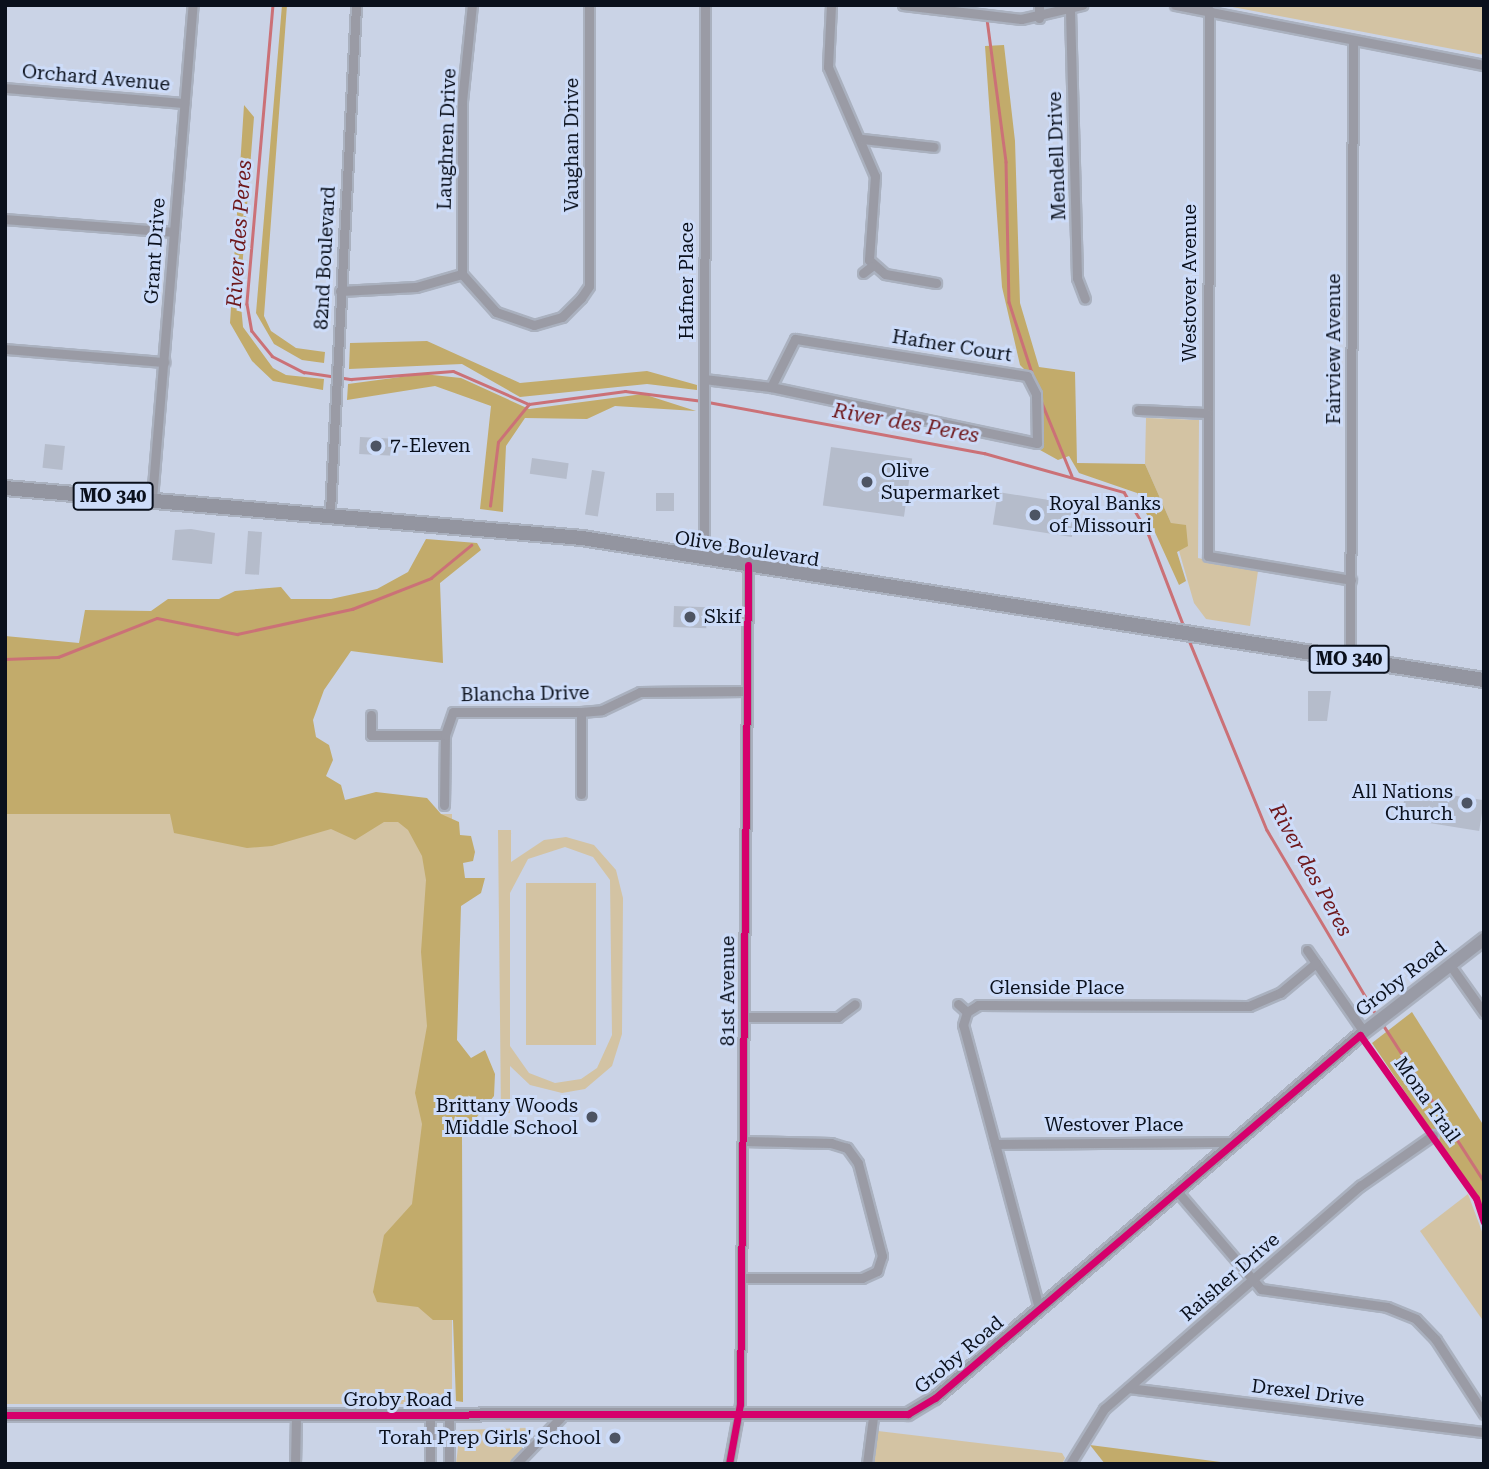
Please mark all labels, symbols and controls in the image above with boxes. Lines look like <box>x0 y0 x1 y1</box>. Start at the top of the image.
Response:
street label: Orchard Avenue <box>21 60 171 96</box>
street label: Laughren Drive <box>433 68 461 210</box>
street label: Vaughan Drive <box>561 78 583 212</box>
street label: Mendell Drive <box>1043 91 1071 221</box>
water label: River des Peres <box>221 159 257 309</box>
street label: 82nd Boulevard <box>310 186 340 330</box>
street label: Grant Drive <box>140 197 170 305</box>
street label: Westover Avenue <box>1179 204 1201 362</box>
street label: Hafner Place <box>676 222 698 340</box>
street label: Fairview Avenue <box>1323 274 1345 424</box>
street label: Hafner Court <box>890 325 1014 367</box>
water label: River des Peres <box>831 398 981 448</box>
place label: 7-Eleven <box>390 435 471 457</box>
marker: 7-Eleven <box>368 438 384 454</box>
place label: Olive Supermarket <box>881 460 1000 504</box>
marker: Olive Supermarket <box>859 474 875 490</box>
road number: MO 340 <box>71 482 155 510</box>
place label: Royal Banks of Missouri <box>1049 493 1161 537</box>
marker: Royal Banks of Missouri <box>1027 507 1043 523</box>
street label: Olive Boulevard <box>673 526 821 572</box>
place label: Skif <box>704 606 741 628</box>
marker: Skif <box>682 609 698 625</box>
road number: MO 340 <box>1307 644 1391 674</box>
street label: Blancha Drive <box>460 681 590 707</box>
place label: All Nations Church <box>1352 781 1453 825</box>
marker: All Nations Church <box>1459 795 1475 811</box>
water label: River des Peres <box>1264 799 1358 941</box>
street label: 81st Avenue <box>717 936 739 1046</box>
street label: Groby Road <box>1351 937 1451 1021</box>
street label: Glenside Place <box>990 977 1124 999</box>
street label: Mona Trail <box>1389 1053 1465 1147</box>
place label: Brittany Woods Middle School <box>436 1095 578 1139</box>
marker: Brittany Woods Middle School <box>584 1109 600 1125</box>
street label: Westover Place <box>1045 1114 1183 1136</box>
street label: Raisher Drive <box>1176 1228 1284 1326</box>
street label: Groby Road <box>910 1311 1008 1399</box>
street label: Drexel Drive <box>1250 1375 1366 1411</box>
street label: Groby Road <box>344 1389 452 1411</box>
place label: Torah Prep Girls' School <box>379 1427 601 1449</box>
marker: Torah Prep Girls' School <box>607 1430 623 1446</box>

